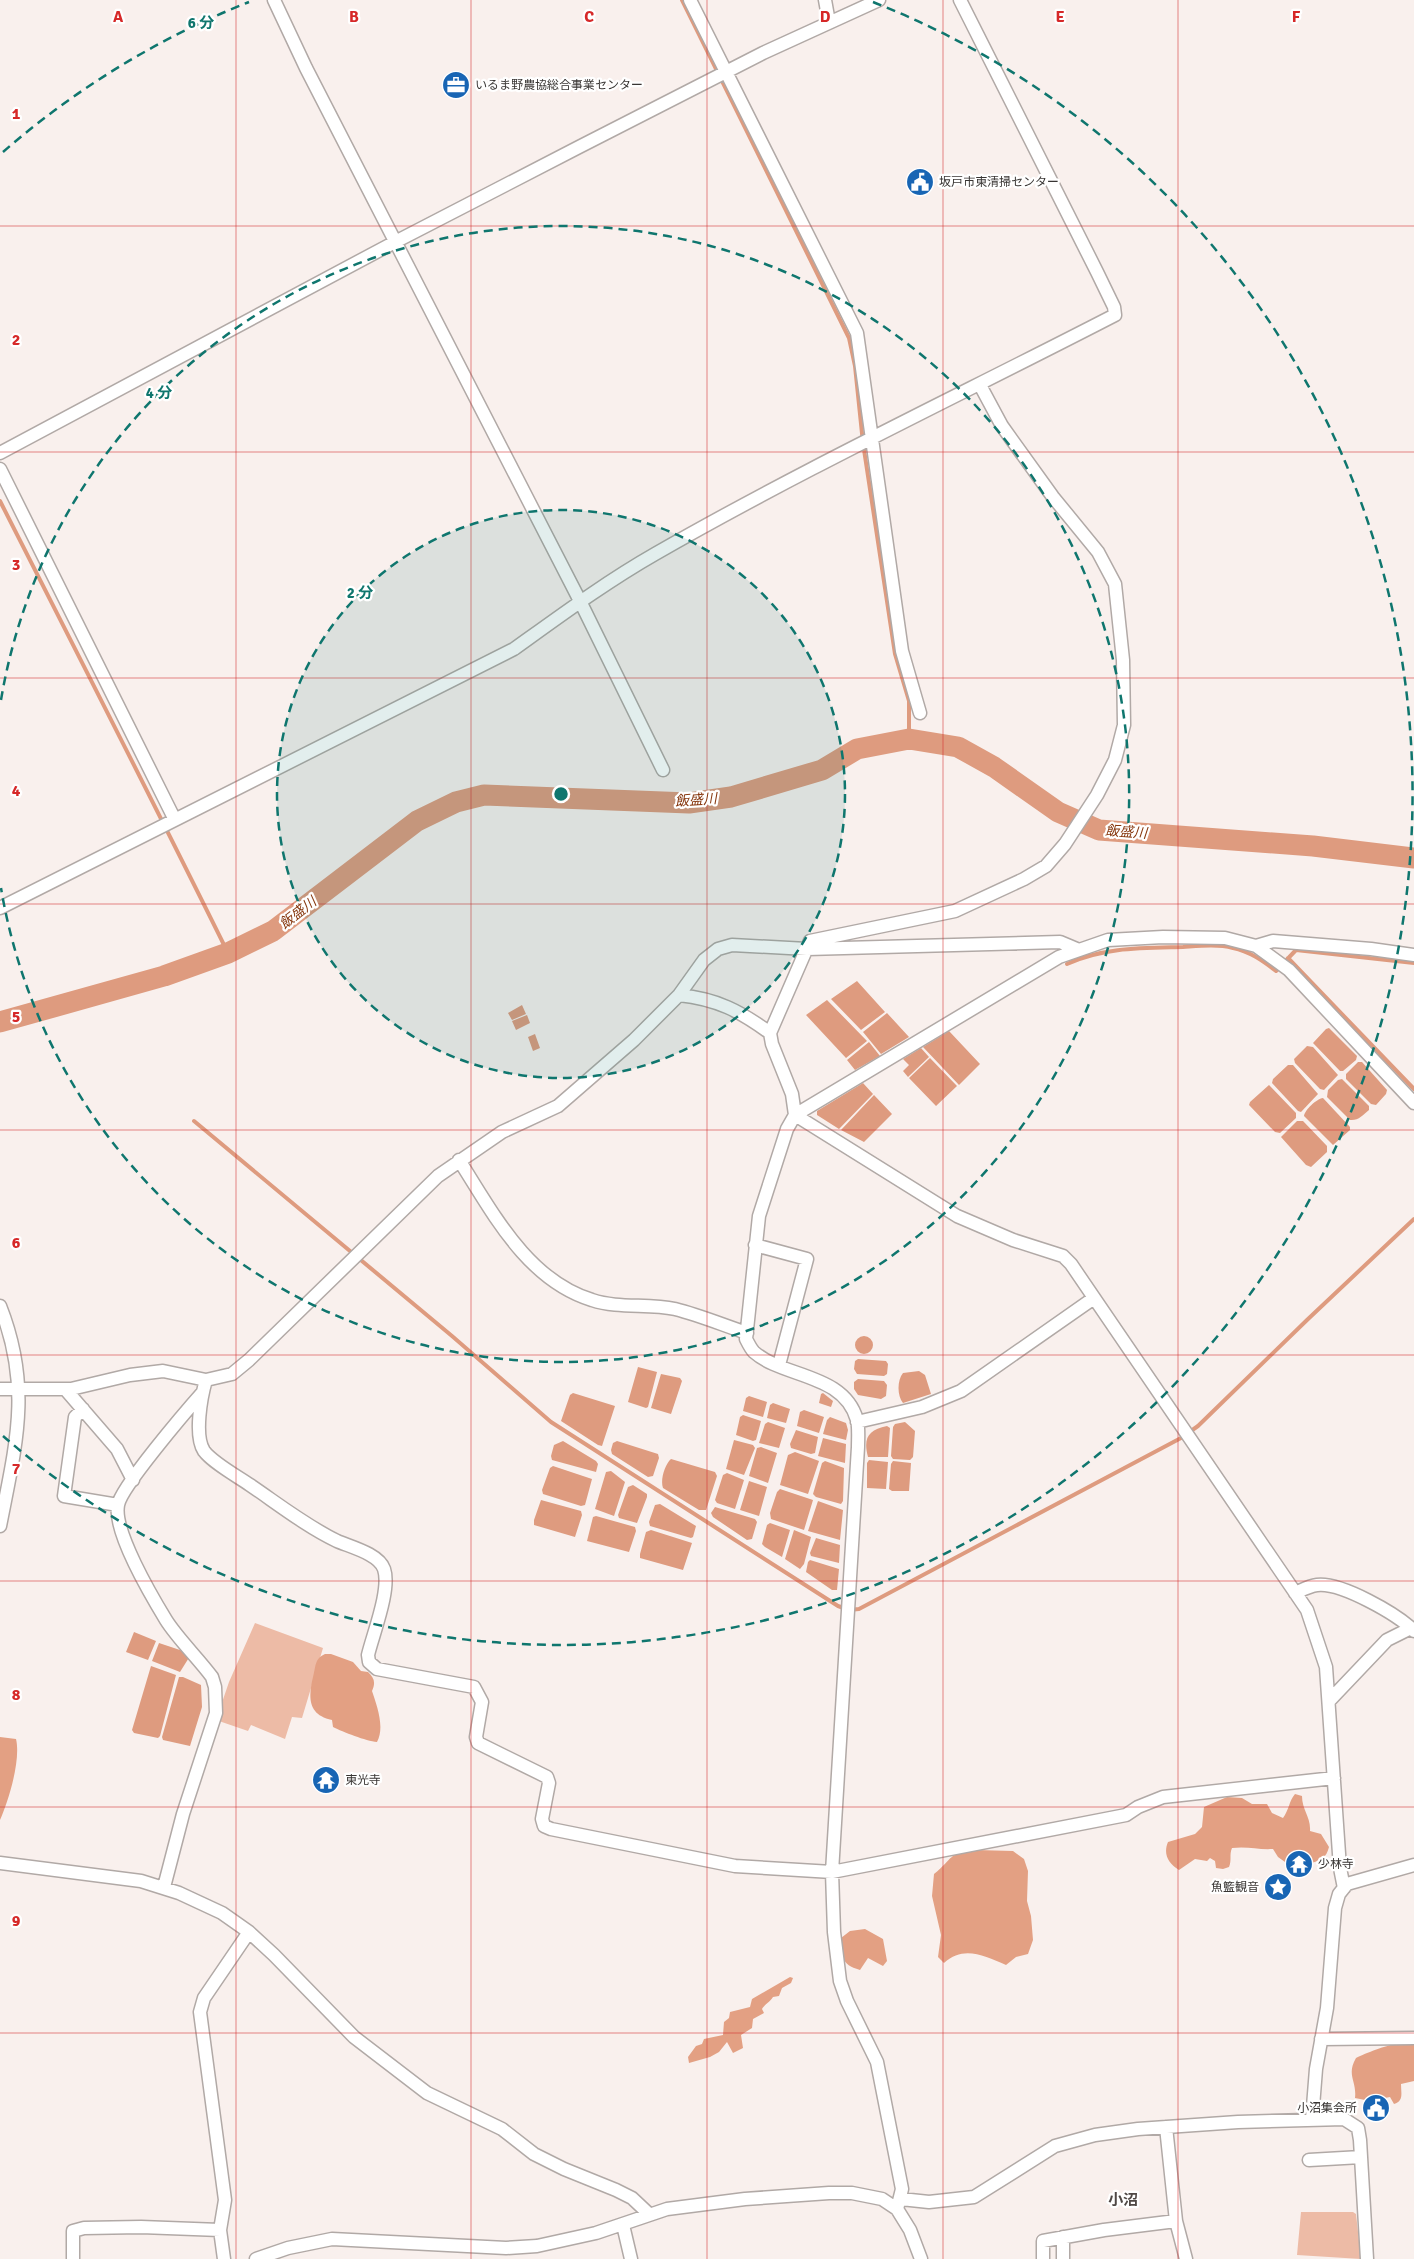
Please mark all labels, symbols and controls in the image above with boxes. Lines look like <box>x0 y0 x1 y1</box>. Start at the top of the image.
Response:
text: A <box>113 7 124 27</box>
text: B <box>349 7 359 27</box>
text: C <box>584 7 594 27</box>
text: D <box>820 7 831 27</box>
text: E <box>1055 7 1065 27</box>
text: F <box>1292 7 1301 27</box>
text: 6 分 <box>188 14 214 32</box>
office icon: いるま野農協総合事業センター <box>441 70 471 100</box>
place label: いるま野農協総合事業センター <box>475 78 643 93</box>
text: 1 <box>12 104 21 124</box>
public building icon: 坂戸市東清掃センター <box>905 167 935 197</box>
place label: 坂戸市東清掃センター <box>939 175 1059 190</box>
text: 2 <box>12 330 20 350</box>
text: 4 分 <box>146 384 172 402</box>
text: 3 <box>12 555 20 575</box>
text: 2 分 <box>347 584 373 602</box>
text: 4 <box>12 781 21 801</box>
centre of rings <box>552 785 570 803</box>
water label: 飯盛川 <box>674 790 720 810</box>
water label: 飯盛川 <box>1104 822 1150 842</box>
water label: 飯盛川 <box>276 892 321 933</box>
text: 5 <box>12 1007 20 1027</box>
text: 6 <box>12 1233 21 1253</box>
text: 7 <box>12 1459 21 1479</box>
text: 8 <box>12 1685 21 1705</box>
temple icon: 東光寺 <box>311 1765 341 1795</box>
place label: 東光寺 <box>345 1773 381 1788</box>
temple icon: 少林寺 <box>1284 1849 1314 1879</box>
place label: 少林寺 <box>1318 1857 1354 1872</box>
place icon: 魚籃観音 <box>1263 1872 1293 1902</box>
place label: 魚籃観音 <box>1211 1880 1259 1895</box>
text: 9 <box>12 1911 21 1931</box>
public building icon: 小沼集会所 <box>1361 2093 1391 2123</box>
place label: 小沼集会所 <box>1297 2101 1357 2116</box>
district label: 小沼 <box>1108 2191 1138 2209</box>

